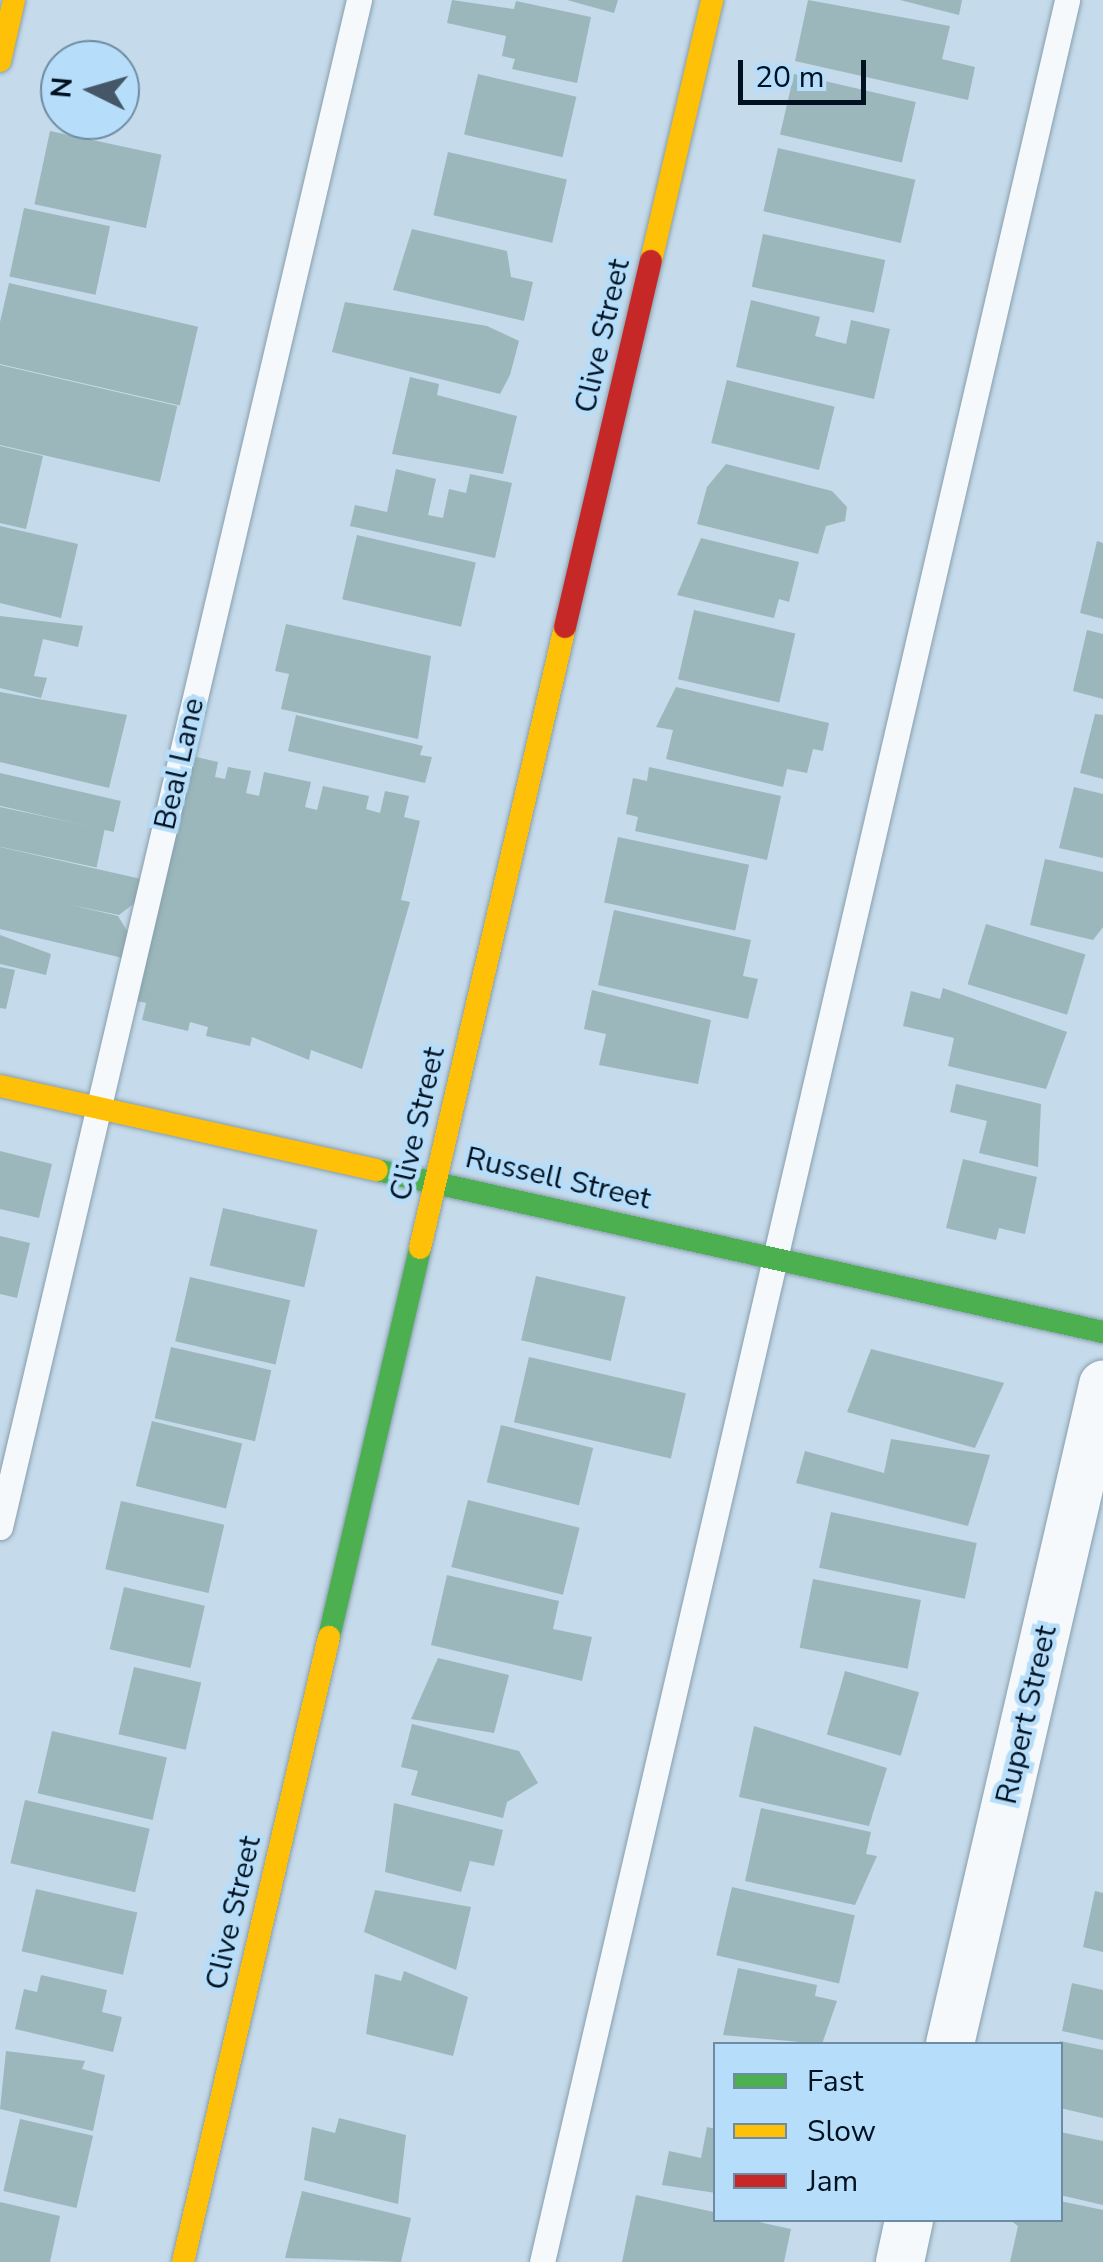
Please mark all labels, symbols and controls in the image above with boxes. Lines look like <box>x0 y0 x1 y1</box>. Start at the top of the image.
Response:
north arrow <box>40 40 140 140</box>
scale bar <box>743 40 870 102</box>
text: 20 m <box>755 57 824 98</box>
text: N <box>42 75 82 100</box>
street label: Clive Street <box>568 256 638 416</box>
street label: Beal Lane <box>147 695 213 833</box>
street label: Clive Street <box>383 1044 453 1204</box>
street label: Russell Street <box>462 1140 654 1218</box>
street label: Rupert Street <box>989 1622 1065 1808</box>
street label: Clive Street <box>199 1833 269 1993</box>
legend <box>713 2042 1063 2222</box>
text: Fast <box>807 2061 864 2102</box>
text: Slow <box>807 2111 876 2152</box>
text: Jam <box>807 2161 858 2202</box>

